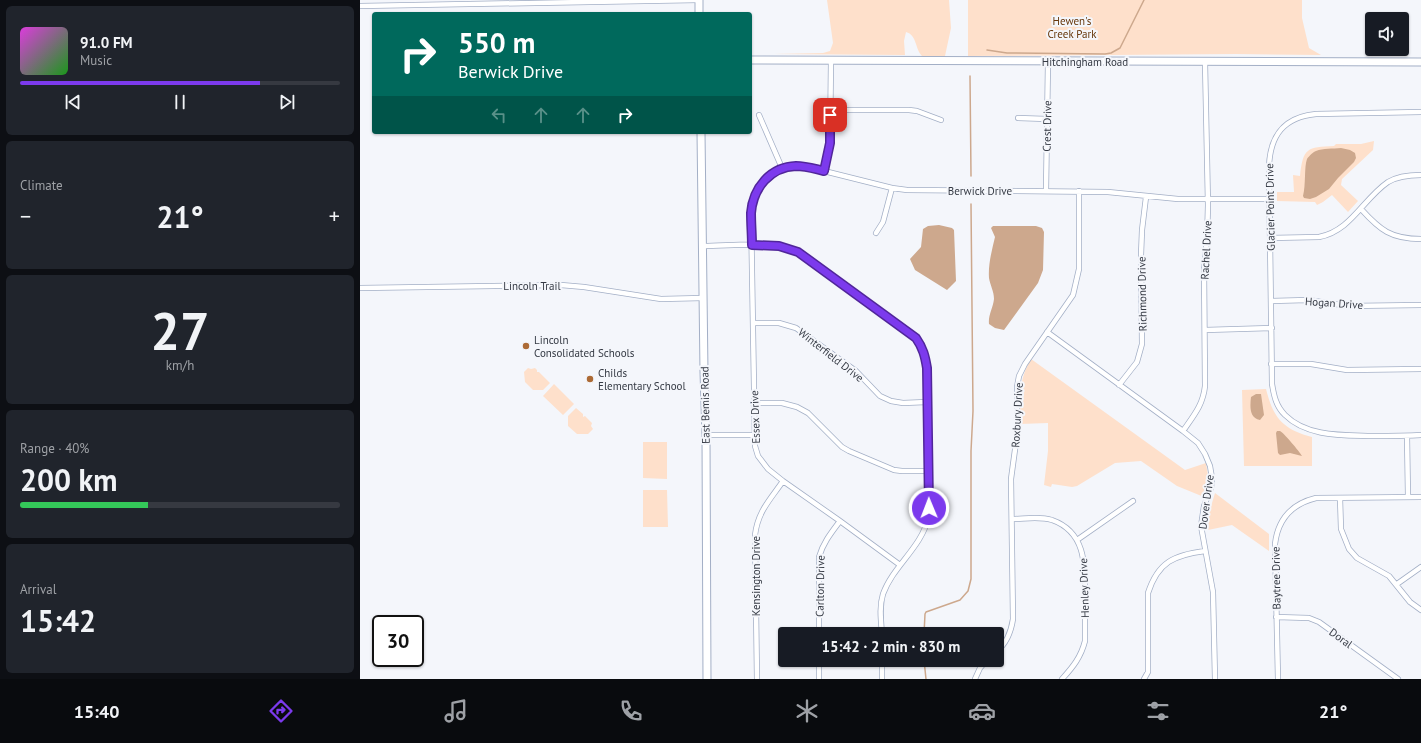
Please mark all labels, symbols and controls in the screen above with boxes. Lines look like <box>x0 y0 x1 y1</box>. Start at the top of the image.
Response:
map controls <box>1365 12 1409 56</box>
button: sound <box>1365 12 1409 56</box>
park label: Hewen's Creek Park <box>1048 14 1097 41</box>
text: 550 m <box>458 24 535 61</box>
icon: right <box>392 28 444 80</box>
text: 91.0 FM <box>80 33 133 52</box>
text: Music <box>80 52 112 69</box>
street label: Hitchingham Road <box>1042 55 1128 69</box>
text: Berwick Drive <box>458 60 563 83</box>
icon: previous <box>62 91 84 113</box>
icon: pause <box>169 91 191 113</box>
icon: next <box>276 91 298 113</box>
pin <box>813 98 847 132</box>
street label: Crest Drive <box>1040 100 1054 152</box>
icon: left <box>488 104 510 126</box>
icon: ahead <box>530 104 552 126</box>
icon: ahead <box>572 104 594 126</box>
icon: right <box>614 104 636 126</box>
icon: arrive <box>819 104 841 126</box>
street label: Glacier Point Drive <box>1262 163 1278 251</box>
text: Climate <box>20 177 63 194</box>
street label: Berwick Drive <box>948 184 1013 198</box>
text: 21° <box>156 197 204 236</box>
text: − <box>20 202 31 230</box>
text: + <box>329 202 340 230</box>
street label: Rachel Drive <box>1197 220 1215 280</box>
street label: Richmond Drive <box>1134 256 1150 332</box>
street label: Lincoln Trail <box>503 279 561 293</box>
street label: Hogan Drive <box>1304 294 1364 312</box>
text: 27 <box>151 297 209 364</box>
street label: Winterfield Drive <box>795 325 867 385</box>
place label: Lincoln Consolidated Schools <box>534 333 635 360</box>
marker: Lincoln Consolidated Schools <box>521 341 531 351</box>
text: km/h <box>166 357 194 374</box>
place label: Childs Elementary School <box>598 366 686 393</box>
street label: East Bemis Road <box>697 366 713 444</box>
marker: Childs Elementary School <box>585 374 595 384</box>
street label: Roxbury Drive <box>1008 382 1026 448</box>
street label: Essex Drive <box>747 390 763 444</box>
text: Range · 40% <box>20 440 89 457</box>
text: 200 km <box>20 460 118 499</box>
street label: Dover Drive <box>1195 473 1217 530</box>
position arrow <box>908 487 950 529</box>
street label: Kensington Drive <box>749 535 763 616</box>
street label: Baytree Drive <box>1268 546 1284 610</box>
street label: Carlton Drive <box>812 555 828 617</box>
street label: Henley Drive <box>1076 557 1092 618</box>
text: Arrival <box>20 581 56 598</box>
text: 15:42 <box>20 601 96 640</box>
speed limit sign: 30 <box>372 615 424 667</box>
street label: Doral <box>1327 625 1356 652</box>
text: 15:42 · 2 min · 830 m <box>822 637 960 656</box>
icon: directions <box>267 697 295 725</box>
icon: music <box>442 697 470 725</box>
icon: phone <box>617 697 645 725</box>
icon: climate <box>793 697 821 725</box>
icon: car <box>968 697 996 725</box>
icon: filters <box>1144 697 1172 725</box>
text: 15:40 <box>74 700 119 723</box>
text: 21° <box>1319 700 1347 723</box>

